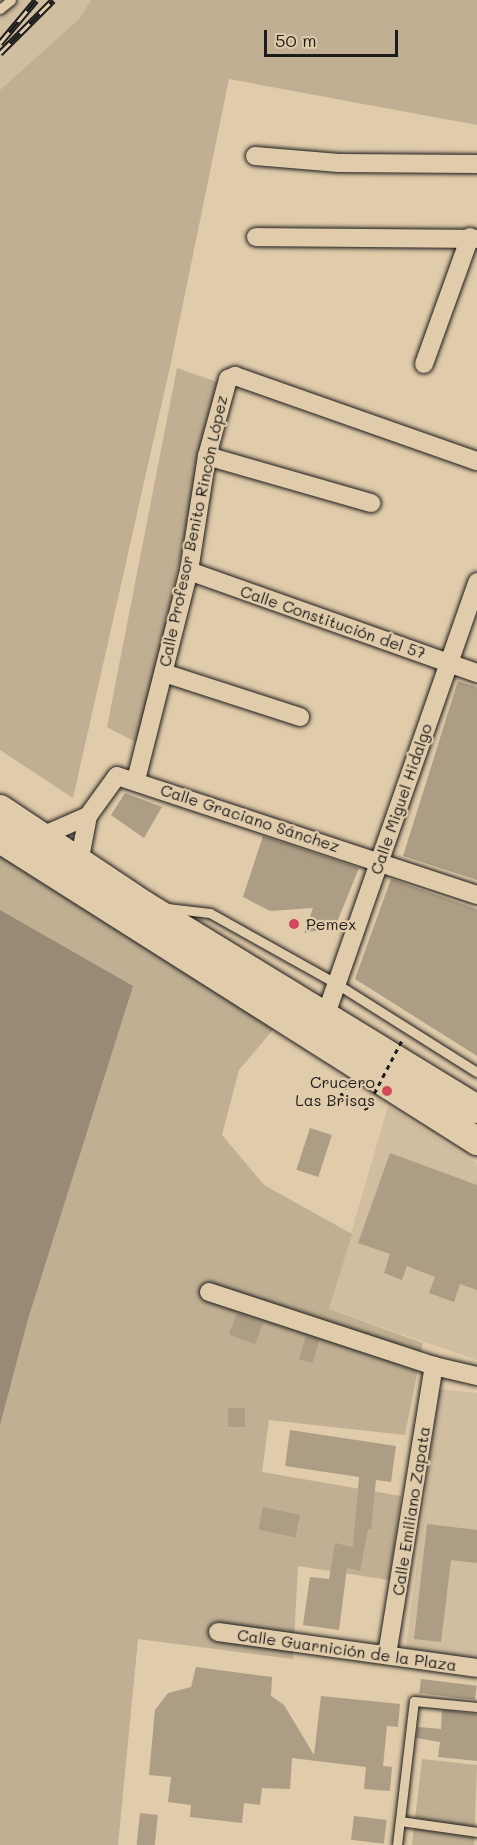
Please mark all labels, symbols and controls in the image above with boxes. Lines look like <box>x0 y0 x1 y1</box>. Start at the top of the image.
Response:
scale bar <box>267 18 400 56</box>
text: 50 m <box>275 28 317 52</box>
street label: Calle Profesor Benito Rincón López <box>155 394 231 668</box>
street label: Calle Constitución del 57 <box>238 581 428 663</box>
street label: Calle Miguel Hidalgo <box>366 721 436 877</box>
street label: Calle Graciano Sánchez <box>158 780 342 856</box>
place label: Pemex <box>306 914 356 934</box>
marker: Pemex <box>287 917 301 931</box>
place label: Crucero Las Brisas <box>295 1072 375 1110</box>
marker: Crucero Las Brisas <box>380 1084 394 1098</box>
street label: Calle Emiliano Zapata <box>388 1425 434 1597</box>
street label: Calle Guarnición de la Plaza <box>236 1625 458 1675</box>

